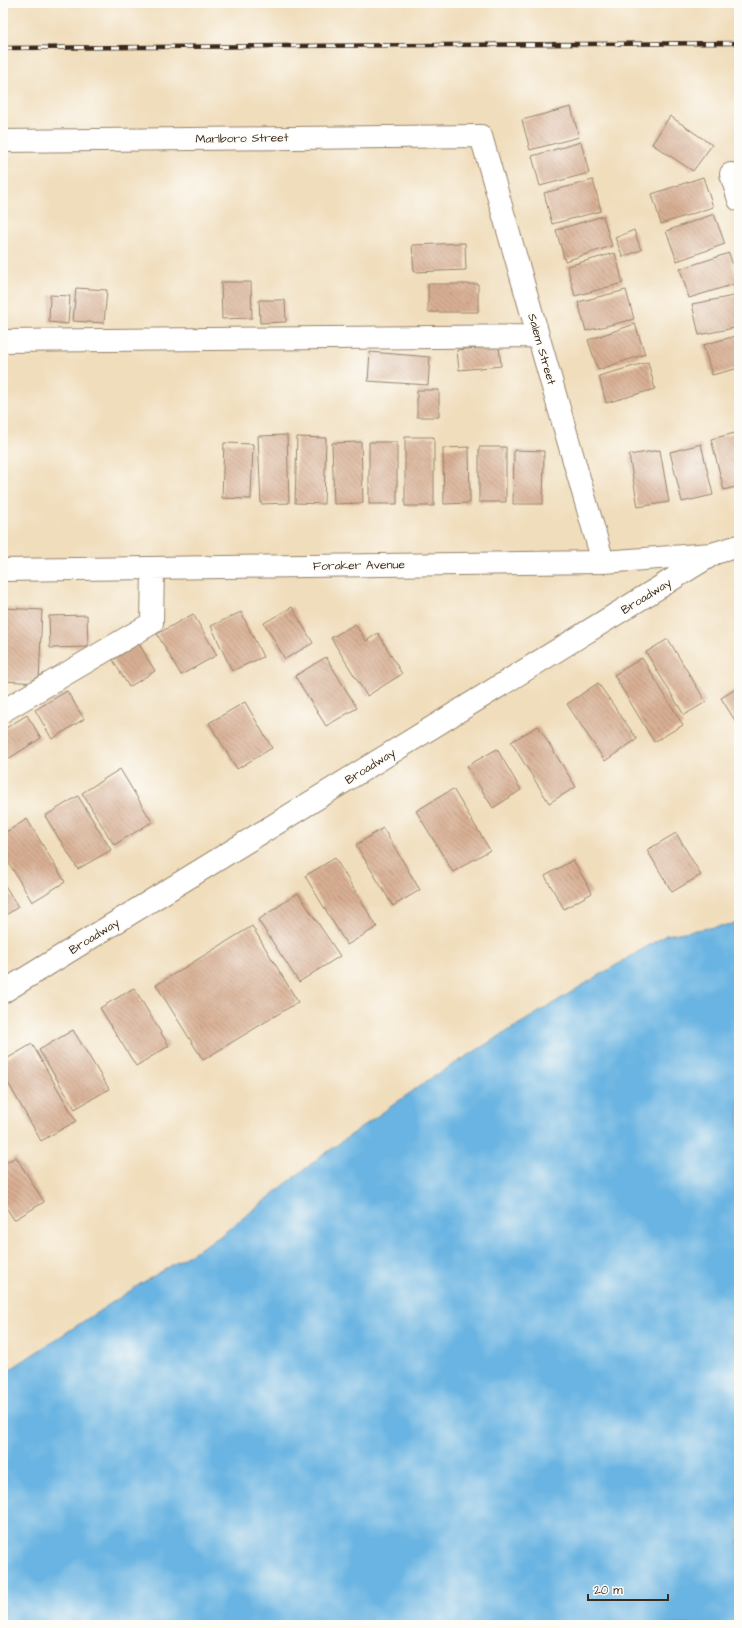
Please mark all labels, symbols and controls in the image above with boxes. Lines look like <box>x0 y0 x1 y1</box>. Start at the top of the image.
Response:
street label: Marlboro Street <box>195 129 289 148</box>
street label: Salem Street <box>523 312 560 387</box>
street label: Foraker Avenue <box>313 556 406 575</box>
street label: Broadway <box>618 574 676 619</box>
street label: Broadway <box>342 744 400 789</box>
street label: Broadway <box>66 914 124 959</box>
scale bar <box>588 1576 668 1602</box>
text: 20 m <box>594 1582 623 1599</box>

